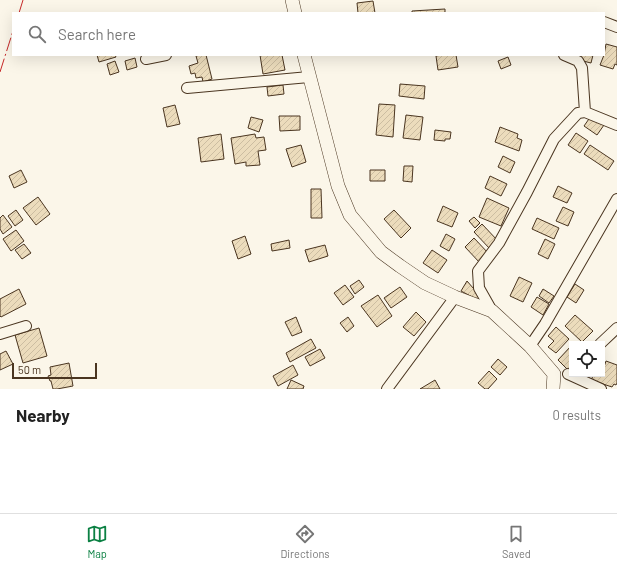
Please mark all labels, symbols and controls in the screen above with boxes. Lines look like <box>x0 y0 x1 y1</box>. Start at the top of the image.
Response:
search box <box>12 12 605 56</box>
icon: search <box>26 23 48 45</box>
text: Search here <box>58 25 136 43</box>
map controls <box>569 341 605 377</box>
button: locate <box>569 341 605 377</box>
scale bar <box>12 361 97 380</box>
text: 50 m <box>18 363 41 376</box>
text: Nearby <box>16 405 70 425</box>
text: 0 results <box>552 407 601 423</box>
tab: Map <box>86 523 108 560</box>
tab: Directions <box>280 523 330 560</box>
tab: Saved <box>502 523 531 560</box>

